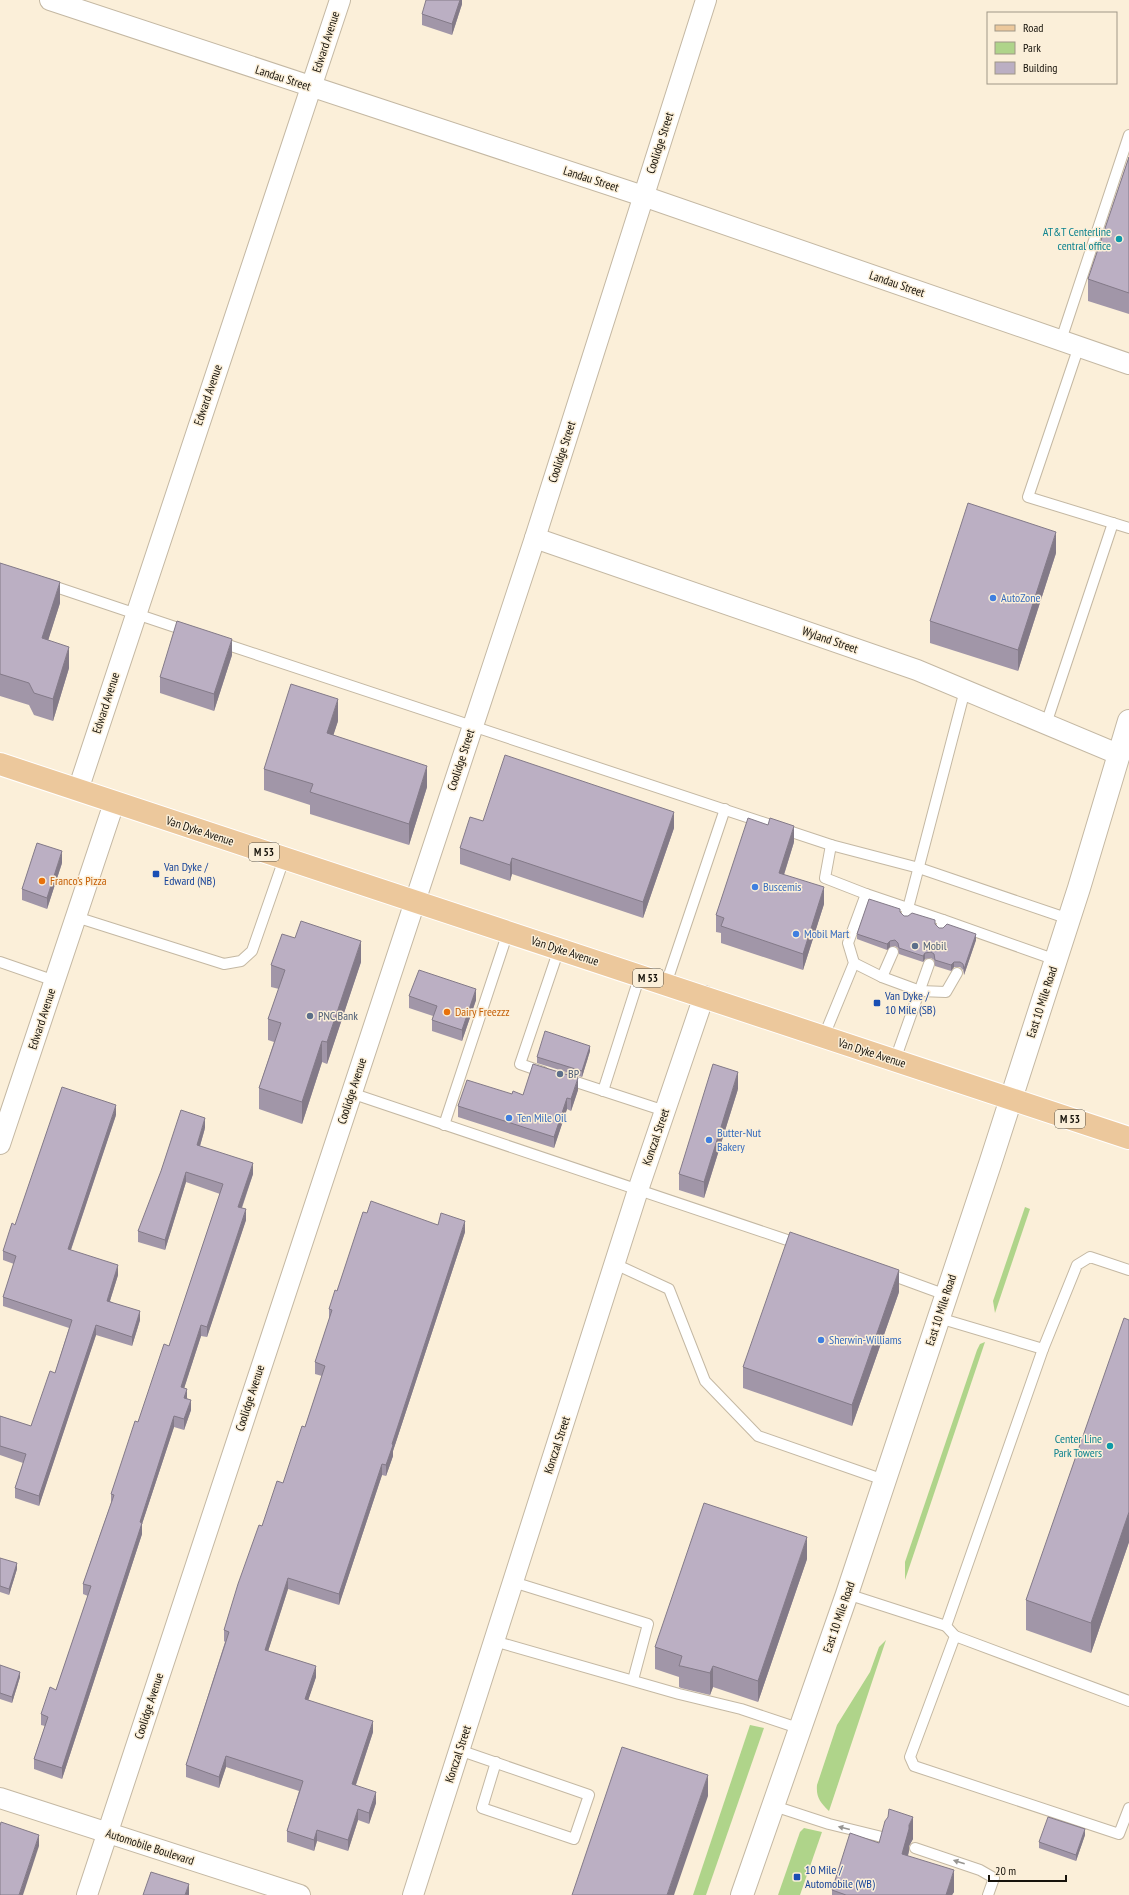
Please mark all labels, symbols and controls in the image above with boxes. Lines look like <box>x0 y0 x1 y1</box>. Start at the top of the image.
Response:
street label: Edward Avenue <box>309 9 342 74</box>
legend <box>987 12 1117 84</box>
text: Road <box>1023 20 1043 35</box>
text: Park <box>1023 40 1041 55</box>
text: Building <box>1023 60 1058 75</box>
street label: Landau Street <box>254 62 313 94</box>
street label: Coolidge Street <box>643 110 677 175</box>
street label: Landau Street <box>562 163 621 195</box>
place label: AT&T Centerline central office <box>1043 224 1111 253</box>
marker: AT&T Centerline central office <box>1114 234 1124 244</box>
street label: Landau Street <box>868 267 927 300</box>
street label: Edward Avenue <box>190 362 225 427</box>
street label: Coolidge Street <box>545 419 579 484</box>
place label: AutoZone <box>1001 590 1041 605</box>
marker: AutoZone <box>988 593 998 603</box>
street label: Wyland Street <box>800 623 861 656</box>
street label: Edward Avenue <box>89 670 122 735</box>
street label: Coolidge Street <box>444 727 478 792</box>
street label: Van Dyke Avenue <box>163 812 236 849</box>
road number: M 53 <box>249 843 279 861</box>
place label: Van Dyke / Edward (NB) <box>163 859 215 888</box>
marker: Van Dyke / Edward (NB) <box>151 869 161 879</box>
place label: Franco's Pizza <box>50 873 107 888</box>
marker: Franco's Pizza <box>37 876 47 886</box>
place label: Buscemis <box>763 879 801 894</box>
marker: Buscemis <box>750 882 760 892</box>
place label: Mobil Mart <box>804 926 850 941</box>
marker: Mobil Mart <box>791 929 801 939</box>
street label: Van Dyke Avenue <box>528 932 601 969</box>
place label: Mobil <box>923 938 947 953</box>
marker: Mobil <box>910 941 920 951</box>
street label: East 10 Mile Road <box>1023 964 1060 1039</box>
road number: M 53 <box>633 969 663 987</box>
street label: Edward Avenue <box>25 986 58 1051</box>
place label: Van Dyke / 10 Mile (SB) <box>884 988 935 1017</box>
marker: Van Dyke / 10 Mile (SB) <box>872 998 882 1008</box>
place label: Dairy Freezzz <box>455 1004 510 1019</box>
marker: Dairy Freezzz <box>442 1007 452 1017</box>
place label: PNC Bank <box>318 1008 358 1023</box>
marker: PNC Bank <box>305 1011 315 1021</box>
street label: Van Dyke Avenue <box>835 1034 908 1071</box>
street label: Coolidge Avenue <box>334 1056 369 1126</box>
place label: BP <box>568 1066 580 1081</box>
marker: BP <box>555 1069 565 1079</box>
street label: Konczal Street <box>639 1106 673 1167</box>
place label: Ten Mile Oil <box>517 1110 567 1125</box>
road number: M 53 <box>1055 1110 1085 1128</box>
marker: Ten Mile Oil <box>504 1113 514 1123</box>
place label: Butter-Nut Bakery <box>717 1125 762 1154</box>
marker: Butter-Nut Bakery <box>704 1135 714 1145</box>
street label: East 10 Mile Road <box>922 1272 959 1347</box>
place label: Sherwin-Williams <box>829 1332 902 1347</box>
marker: Sherwin-Williams <box>816 1335 826 1345</box>
street label: Coolidge Avenue <box>232 1363 267 1433</box>
street label: Konczal Street <box>540 1414 573 1475</box>
place label: Center Line Park Towers <box>1054 1431 1102 1460</box>
marker: Center Line Park Towers <box>1105 1441 1115 1451</box>
street label: East 10 Mile Road <box>819 1579 858 1654</box>
street label: Coolidge Avenue <box>131 1671 166 1741</box>
street label: Konczal Street <box>441 1723 474 1784</box>
one-way arrow <box>837 1824 850 1830</box>
street label: Automobile Boulevard <box>104 1825 196 1868</box>
scale bar <box>989 1857 1066 1883</box>
one-way arrow <box>952 1859 964 1865</box>
place label: 10 Mile / Automobile (WB) <box>805 1862 875 1891</box>
text: 20 m <box>995 1863 1016 1878</box>
marker: 10 Mile / Automobile (WB) <box>792 1872 802 1882</box>

